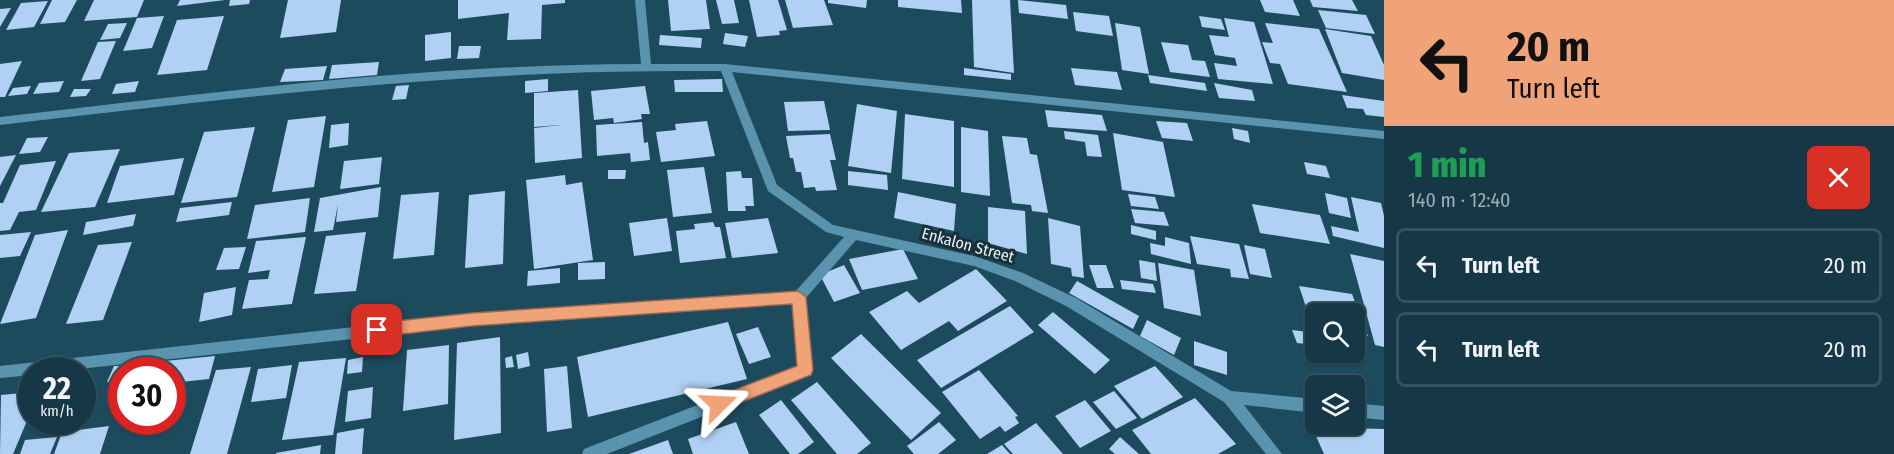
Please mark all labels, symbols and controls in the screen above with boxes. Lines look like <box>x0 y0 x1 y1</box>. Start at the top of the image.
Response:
text: 20 m <box>1507 22 1590 72</box>
icon: left <box>1408 24 1486 102</box>
text: Turn left <box>1507 73 1600 105</box>
text: 1 min <box>1408 143 1486 187</box>
button: close <box>1807 146 1870 209</box>
text: 140 m · 12:40 <box>1408 188 1510 212</box>
street label: Enkalon Street <box>920 224 1017 267</box>
icon: left <box>1411 249 1444 282</box>
text: Turn left <box>1462 252 1540 279</box>
text: 20 m <box>1824 252 1867 279</box>
map controls <box>1305 303 1365 435</box>
button: search <box>1305 303 1365 363</box>
pin <box>351 304 402 355</box>
icon: arrive <box>360 313 393 346</box>
icon: left <box>1411 333 1444 366</box>
text: Turn left <box>1462 336 1540 363</box>
text: 20 m <box>1824 336 1867 363</box>
speed limit sign: 30 <box>108 357 186 435</box>
text: 22 <box>43 371 71 407</box>
position arrow <box>687 372 751 436</box>
button: layers <box>1305 375 1365 435</box>
text: km/h <box>40 402 74 420</box>

